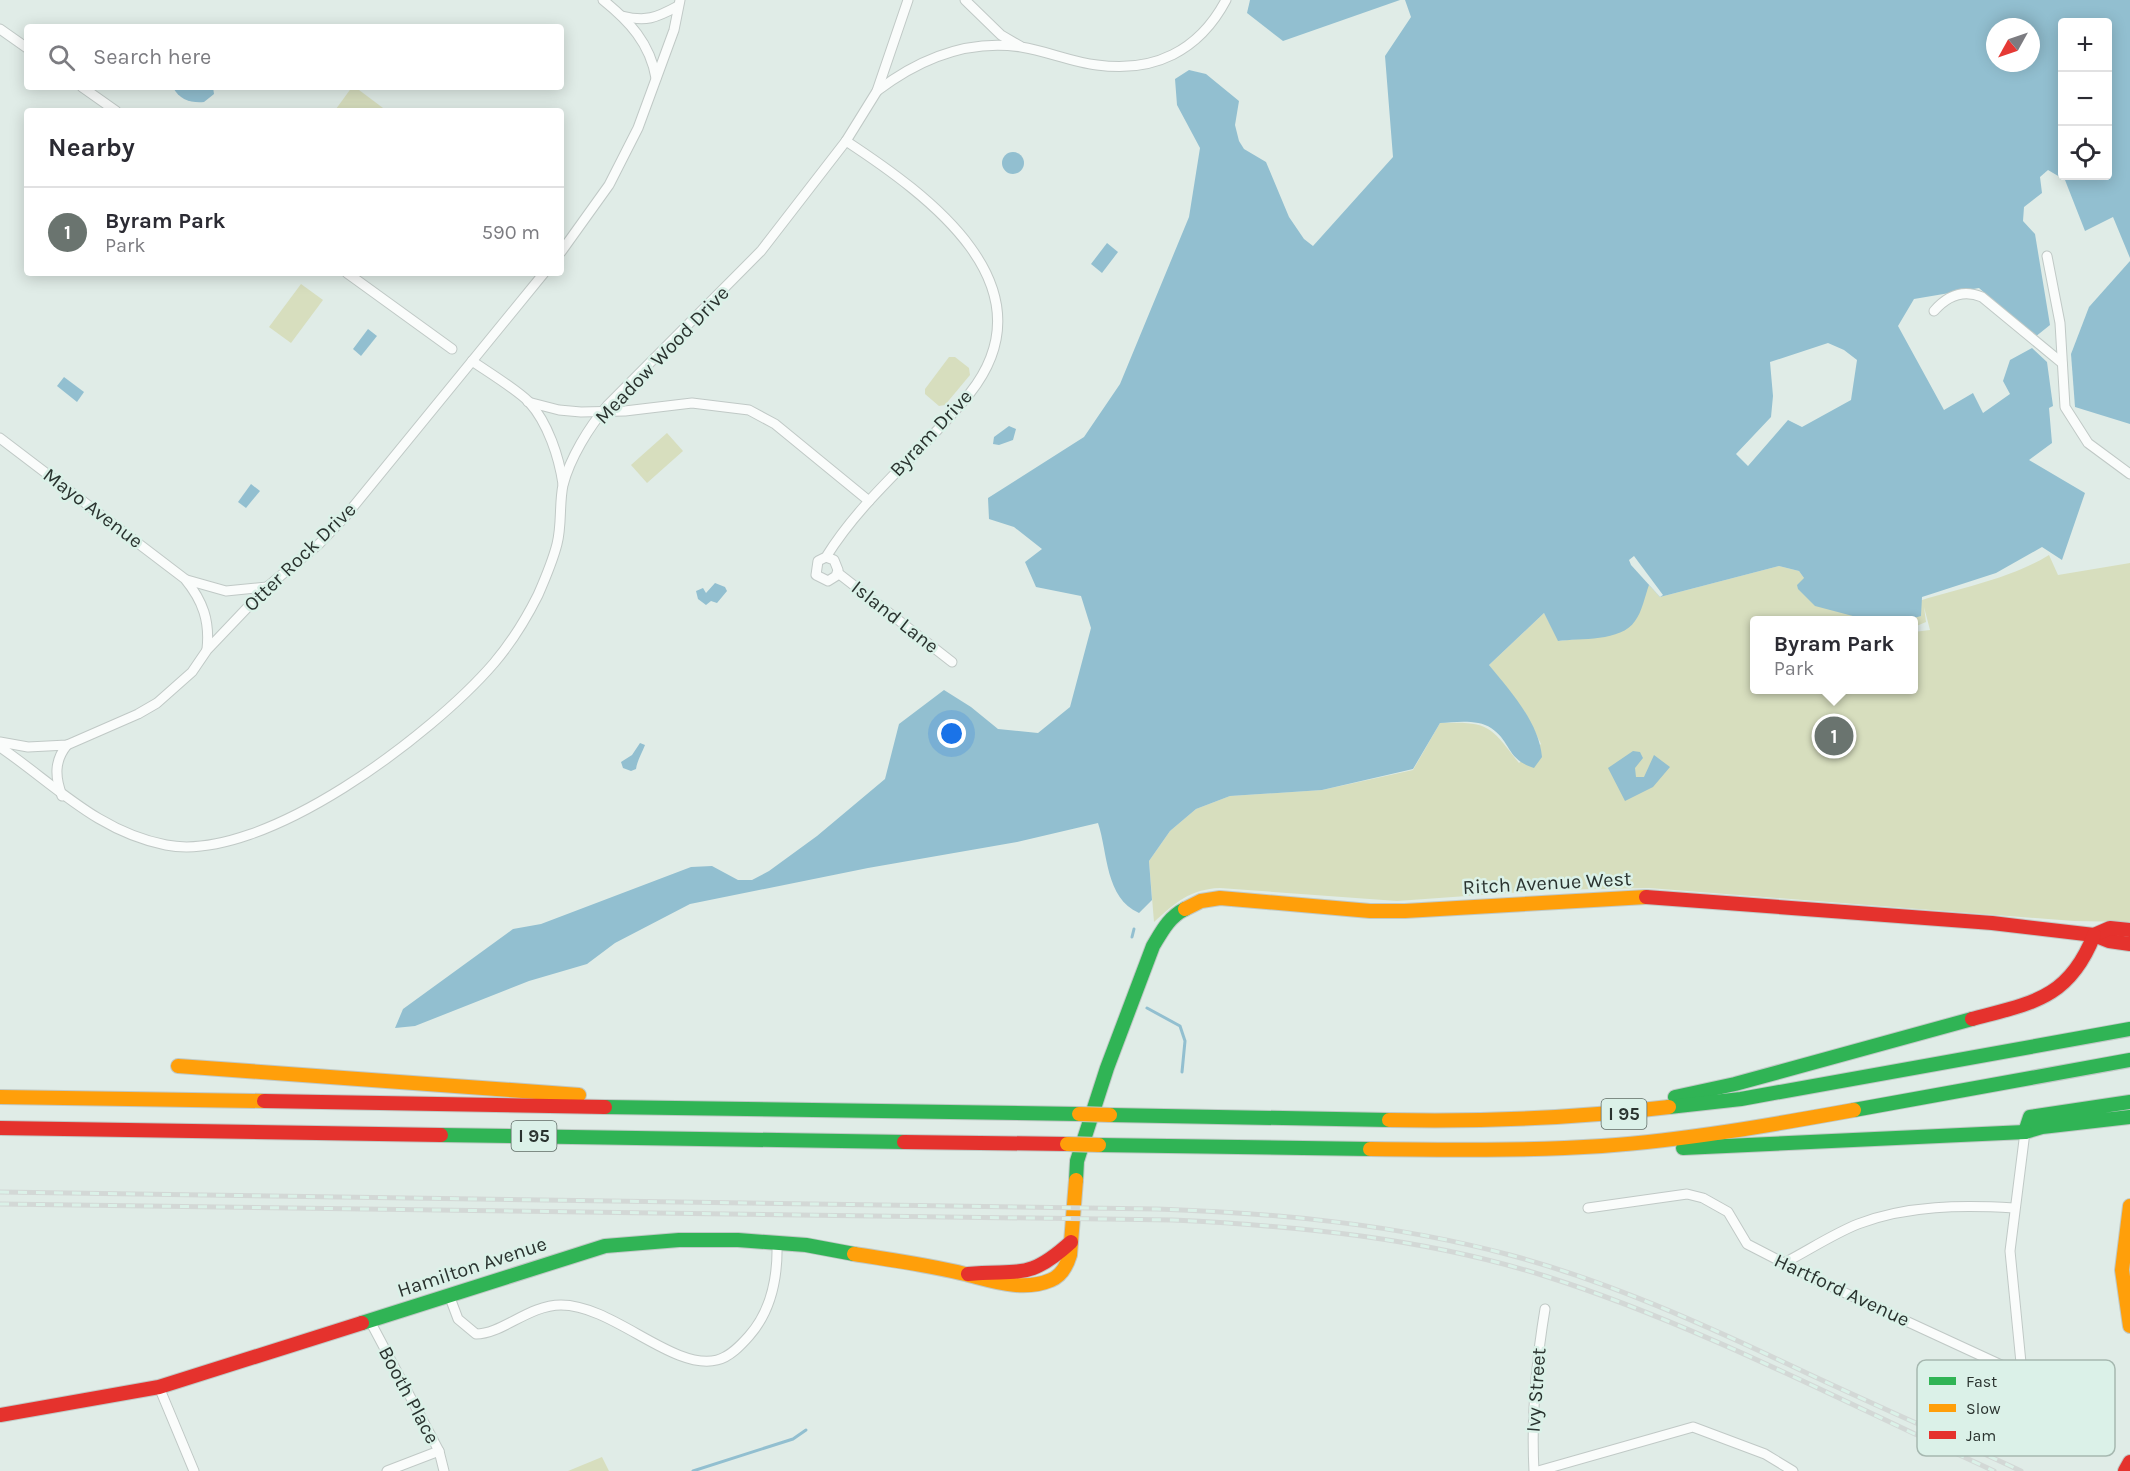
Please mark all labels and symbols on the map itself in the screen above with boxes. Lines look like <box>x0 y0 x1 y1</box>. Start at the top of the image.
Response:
north arrow <box>1986 18 2040 72</box>
street label: Meadow Wood Drive <box>590 281 734 429</box>
street label: Byram Drive <box>885 385 977 481</box>
street label: Mayo Avenue <box>39 463 147 553</box>
street label: Otter Rock Drive <box>239 498 361 616</box>
street label: Island Lane <box>847 576 943 658</box>
pin: 1 <box>1814 714 1854 758</box>
your location <box>937 719 966 748</box>
street label: Ritch Avenue West <box>1462 867 1632 899</box>
road number: I 95 <box>1602 1099 1646 1129</box>
road number: I 95 <box>512 1121 556 1151</box>
street label: Hamilton Avenue <box>394 1232 550 1302</box>
street label: Hartford Avenue <box>1771 1249 1913 1331</box>
street label: Booth Place <box>374 1342 444 1448</box>
street label: Ivy Street <box>1522 1347 1550 1433</box>
legend <box>1917 1360 2115 1456</box>
text: Fast <box>1966 1372 1997 1391</box>
text: Slow <box>1966 1399 2001 1418</box>
text: Jam <box>1966 1426 1996 1445</box>

